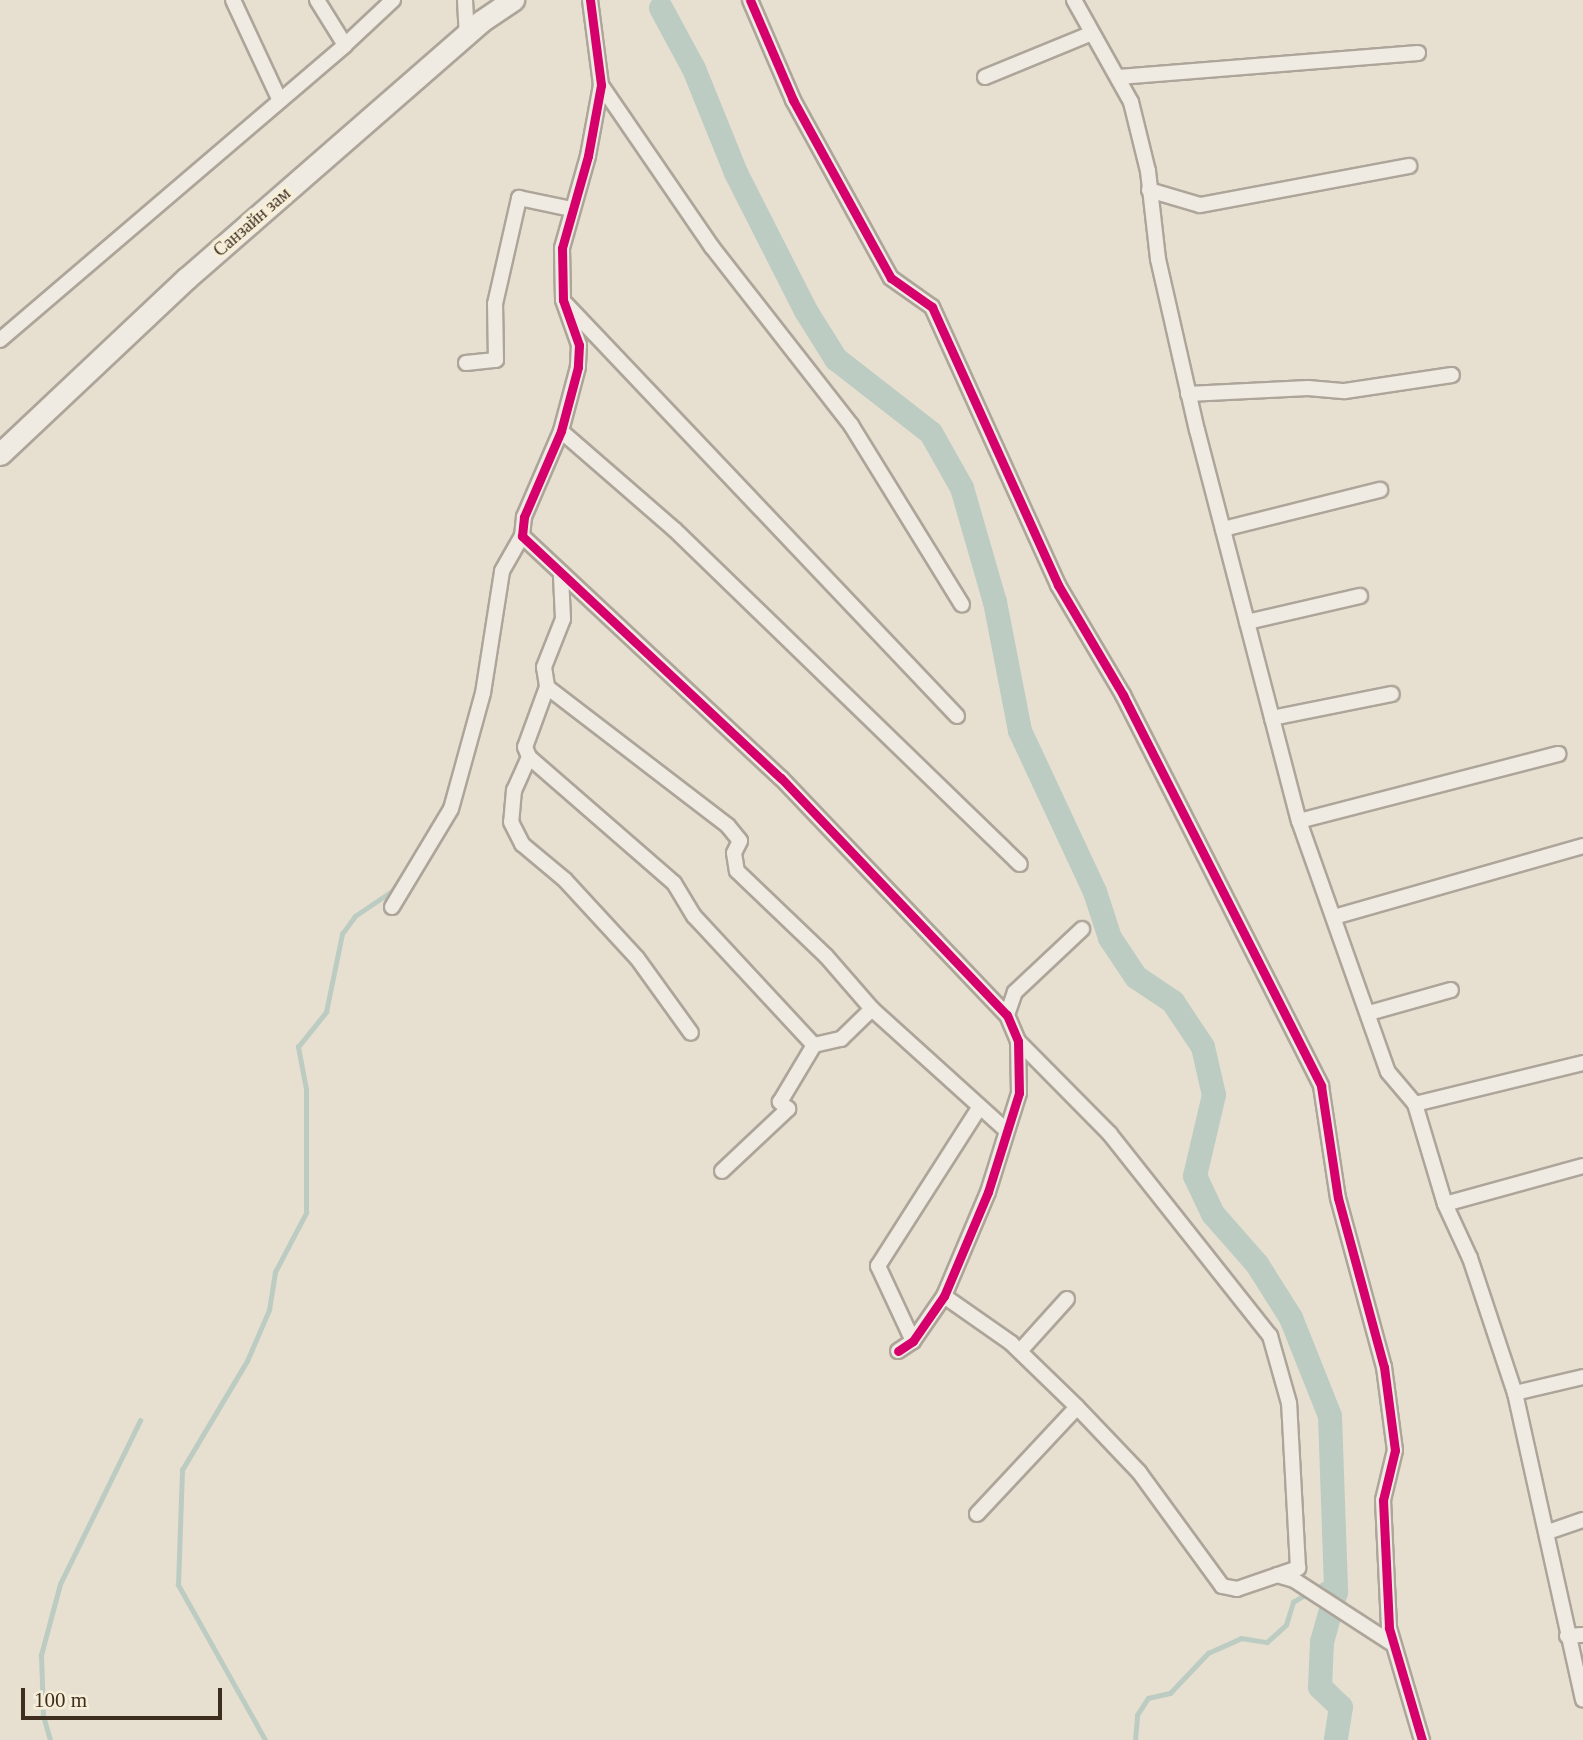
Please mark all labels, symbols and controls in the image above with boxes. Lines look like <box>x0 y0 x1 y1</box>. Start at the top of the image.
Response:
street label: Санзайн зам <box>209 183 295 261</box>
scale bar <box>24 1674 226 1718</box>
text: 100 m <box>34 1688 87 1712</box>

